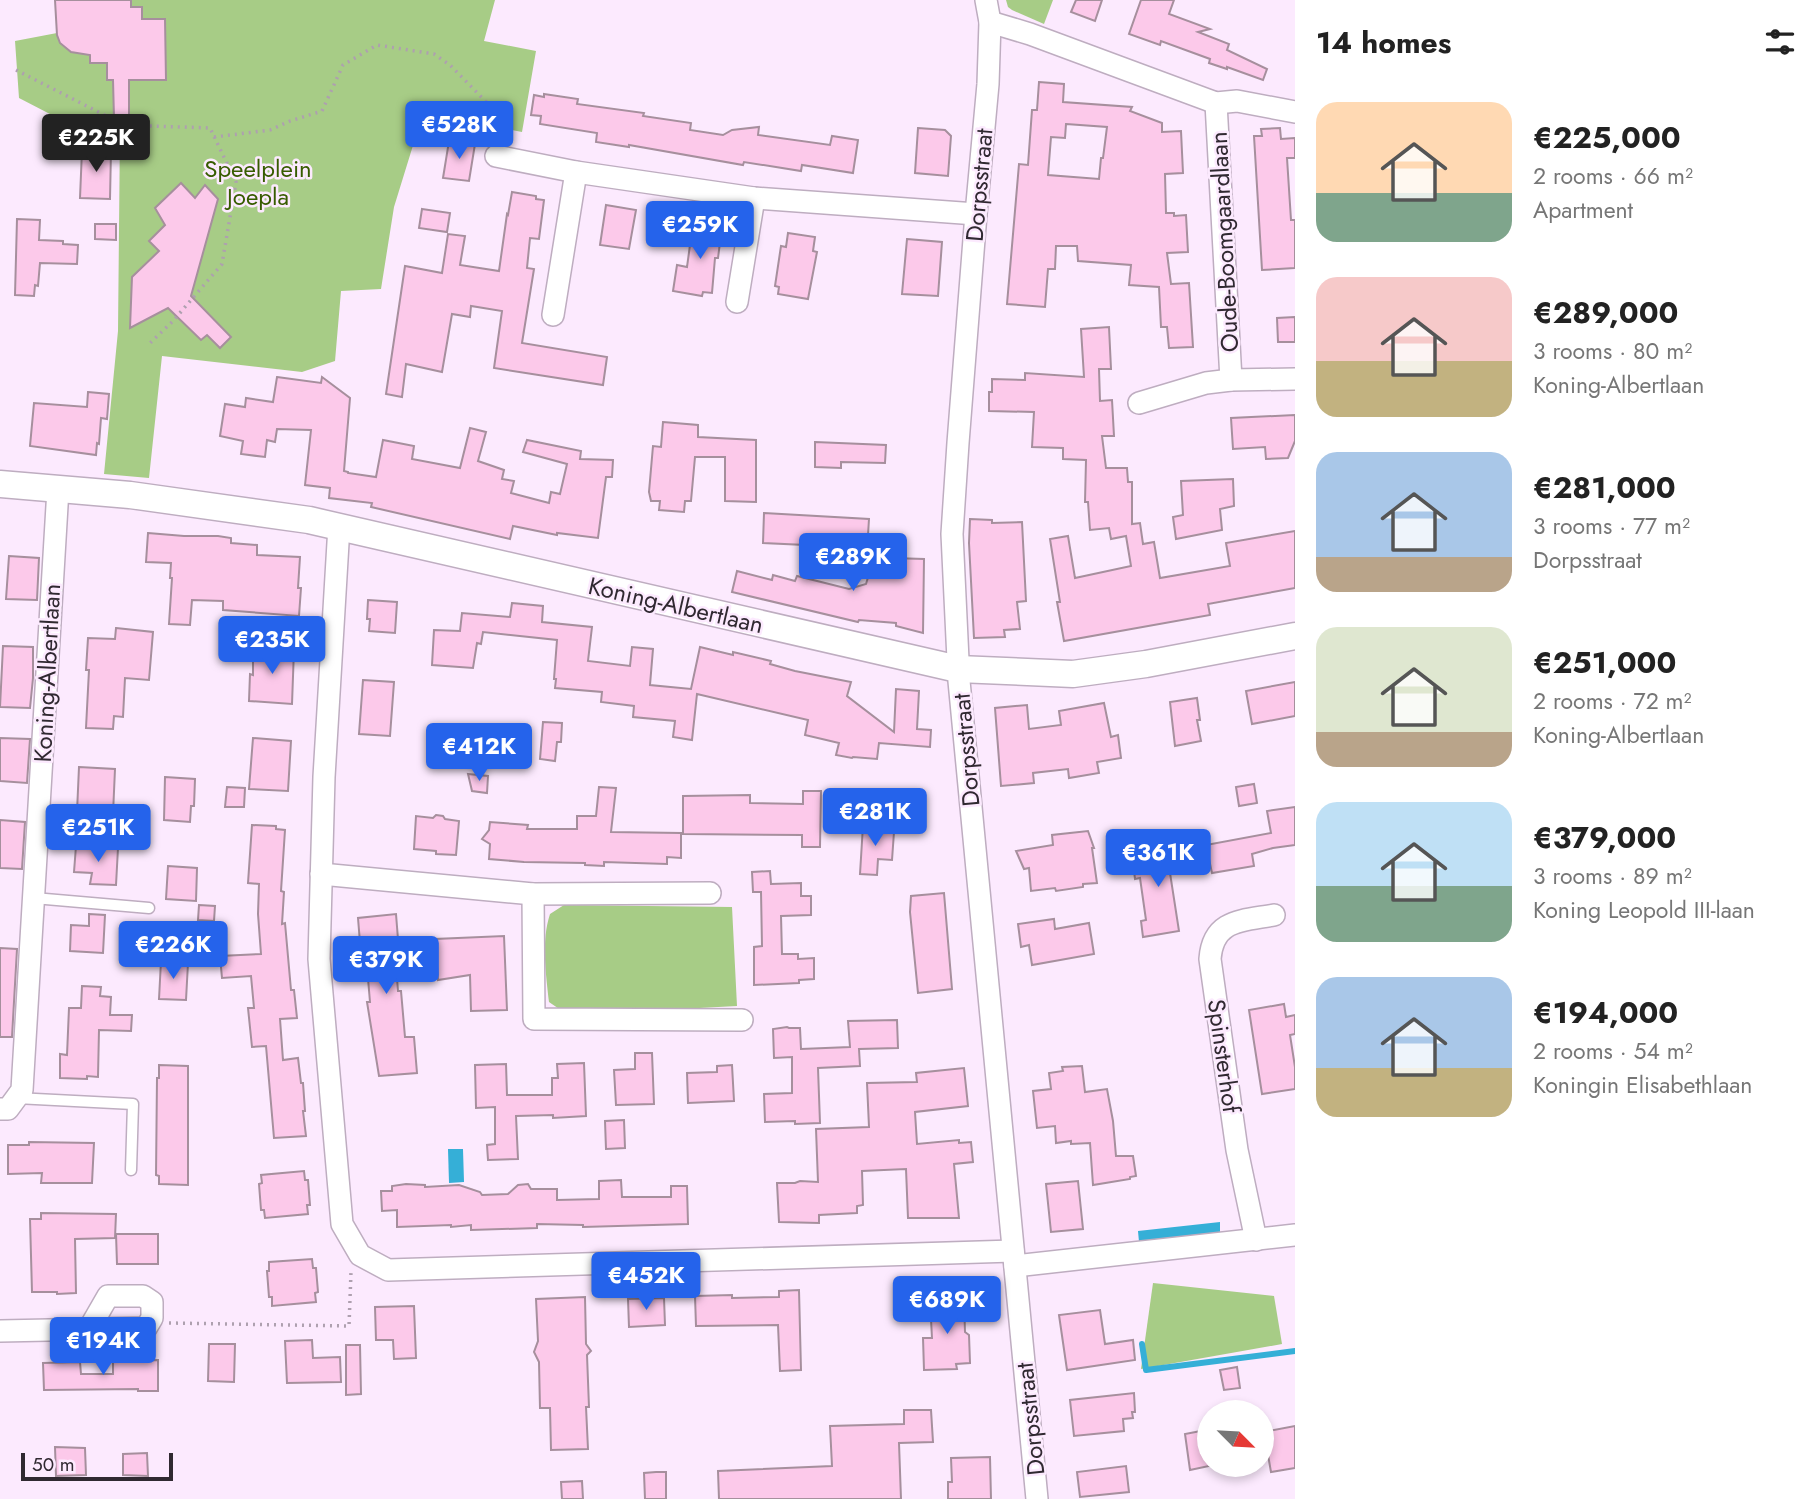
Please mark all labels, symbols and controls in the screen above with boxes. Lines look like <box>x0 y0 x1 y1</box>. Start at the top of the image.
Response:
text: 14 homes <box>1316 21 1451 64</box>
icon: filters <box>1761 23 1799 61</box>
pin: €528K <box>410 102 508 161</box>
text: €528K <box>421 107 497 141</box>
pin: €225K <box>47 114 145 174</box>
text: €225,000 <box>1533 116 1681 159</box>
text: €225K <box>58 120 134 154</box>
street label: Dorpsstraat <box>957 127 1001 243</box>
icon: home <box>1372 130 1456 214</box>
street label: Oude-Boomgaardlaan <box>1201 131 1247 353</box>
park label: Speelplein Joepla <box>204 151 312 214</box>
text: 2 rooms · 66 m² <box>1533 159 1693 193</box>
text: Apartment <box>1533 193 1633 227</box>
pin: €259K <box>651 202 749 261</box>
text: €259K <box>662 207 738 241</box>
text: €289,000 <box>1533 291 1678 334</box>
icon: home <box>1372 305 1456 389</box>
text: 3 rooms · 80 m² <box>1533 334 1692 368</box>
text: Koning-Albertlaan <box>1533 368 1704 402</box>
text: €281,000 <box>1533 466 1676 509</box>
icon: home <box>1372 480 1456 564</box>
text: 3 rooms · 77 m² <box>1533 509 1690 543</box>
pin: €289K <box>804 534 902 593</box>
text: €289K <box>815 539 891 573</box>
text: Dorpsstraat <box>1533 543 1642 577</box>
street label: Koning-Albertlaan <box>585 568 767 642</box>
street label: Koning-Albertlaan <box>25 583 69 763</box>
pin: €235K <box>223 616 321 676</box>
text: €235K <box>234 622 310 656</box>
text: €251,000 <box>1533 641 1676 684</box>
icon: home <box>1372 655 1456 739</box>
text: 2 rooms · 72 m² <box>1533 684 1692 718</box>
street label: Dorpsstraat <box>944 692 988 808</box>
text: Koning-Albertlaan <box>1533 718 1704 752</box>
pin: €412K <box>430 724 528 783</box>
text: €412K <box>442 729 516 763</box>
pin: €281K <box>826 788 924 848</box>
text: €281K <box>839 794 911 828</box>
pin: €251K <box>49 804 147 864</box>
text: €251K <box>62 810 134 844</box>
text: €379,000 <box>1533 816 1676 859</box>
pin: €361K <box>1109 830 1207 889</box>
icon: home <box>1372 830 1456 914</box>
text: €361K <box>1122 835 1194 869</box>
text: 3 rooms · 89 m² <box>1533 859 1692 893</box>
text: Koning Leopold III-laan <box>1533 893 1755 927</box>
pin: €226K <box>124 922 222 981</box>
text: €226K <box>135 927 211 961</box>
pin: €379K <box>337 936 435 996</box>
text: €379K <box>349 942 423 976</box>
text: €194,000 <box>1533 991 1678 1034</box>
street label: Spinsterhof <box>1199 997 1249 1116</box>
icon: home <box>1372 1005 1456 1089</box>
text: 2 rooms · 54 m² <box>1533 1034 1693 1068</box>
text: Koningin Elisabethlaan <box>1533 1068 1752 1102</box>
pin: €452K <box>597 1252 695 1312</box>
text: €452K <box>607 1258 685 1292</box>
pin: €689K <box>898 1276 996 1336</box>
text: €689K <box>909 1282 985 1316</box>
pin: €194K <box>54 1318 152 1377</box>
text: €194K <box>66 1323 140 1357</box>
street label: Dorpsstraat <box>1007 1360 1053 1477</box>
north arrow <box>1197 1400 1274 1477</box>
map controls <box>1197 1400 1274 1477</box>
scale bar <box>21 1450 173 1482</box>
text: 50 m <box>32 1451 75 1478</box>

